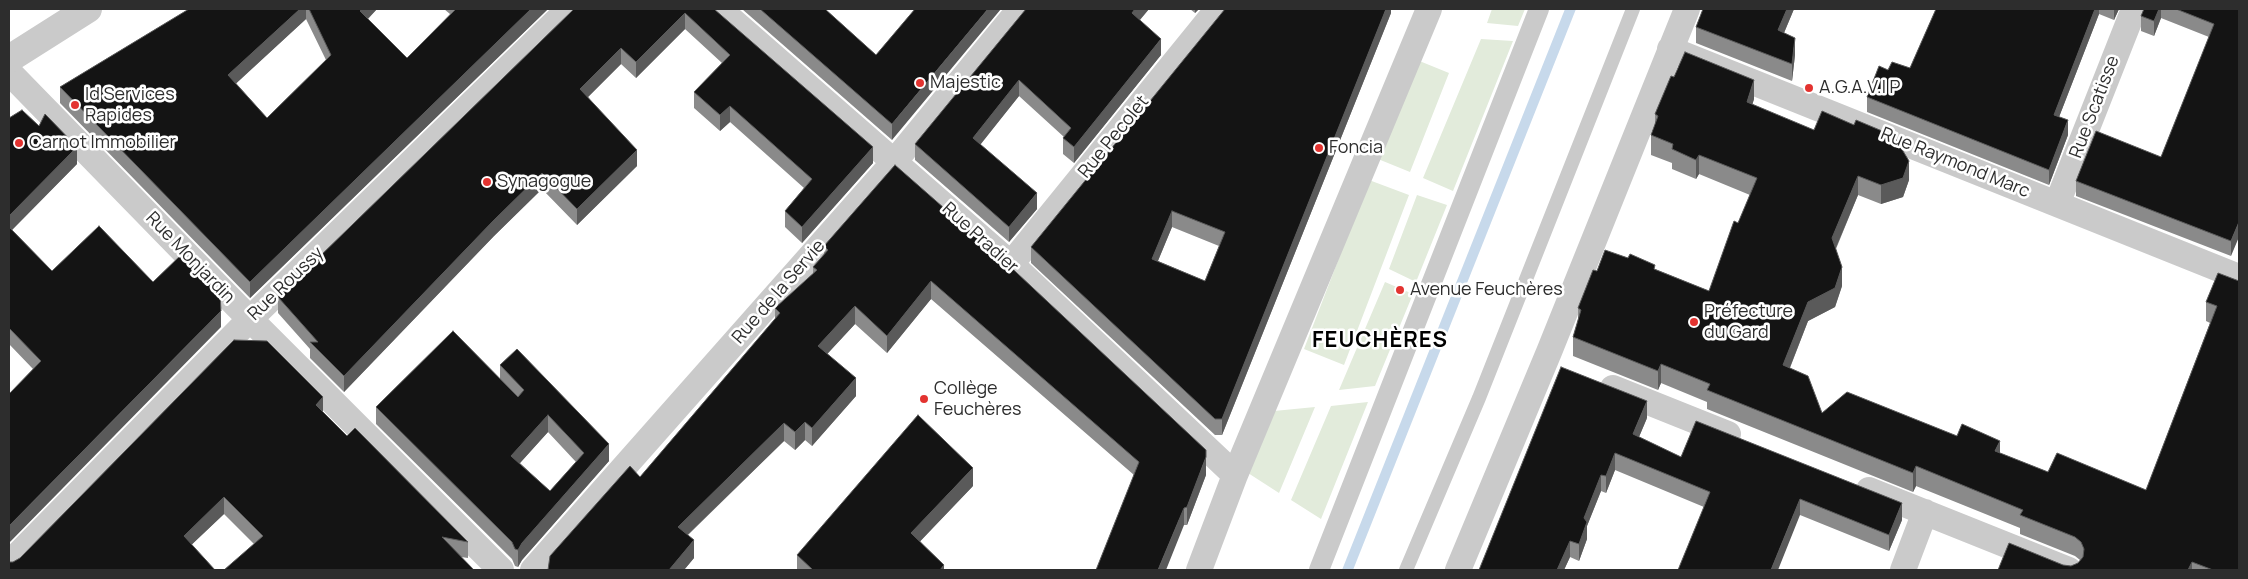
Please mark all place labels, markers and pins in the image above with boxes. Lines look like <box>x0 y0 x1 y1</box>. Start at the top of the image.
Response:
place label: Majestic <box>930 72 1001 94</box>
marker: Majestic <box>914 77 926 89</box>
place label: A.G.A.V.I P <box>1819 77 1900 99</box>
marker: A.G.A.V.I P <box>1803 82 1815 94</box>
place label: Id Services Rapides <box>85 84 175 126</box>
marker: Id Services Rapides <box>69 99 81 111</box>
place label: Carnot Immobilier <box>29 132 176 154</box>
marker: Carnot Immobilier <box>13 137 25 149</box>
place label: Foncia <box>1329 137 1383 159</box>
marker: Foncia <box>1313 142 1325 154</box>
place label: Synagogue <box>497 171 591 193</box>
marker: Synagogue <box>481 176 493 188</box>
place label: Avenue Feuchères <box>1410 279 1563 301</box>
marker: Avenue Feuchères <box>1394 284 1406 296</box>
place label: Préfecture du Gard <box>1704 301 1793 344</box>
marker: Préfecture du Gard <box>1688 316 1700 328</box>
place label: Collège Feuchères <box>934 378 1021 420</box>
marker: Collège Feuchères <box>918 393 930 405</box>

